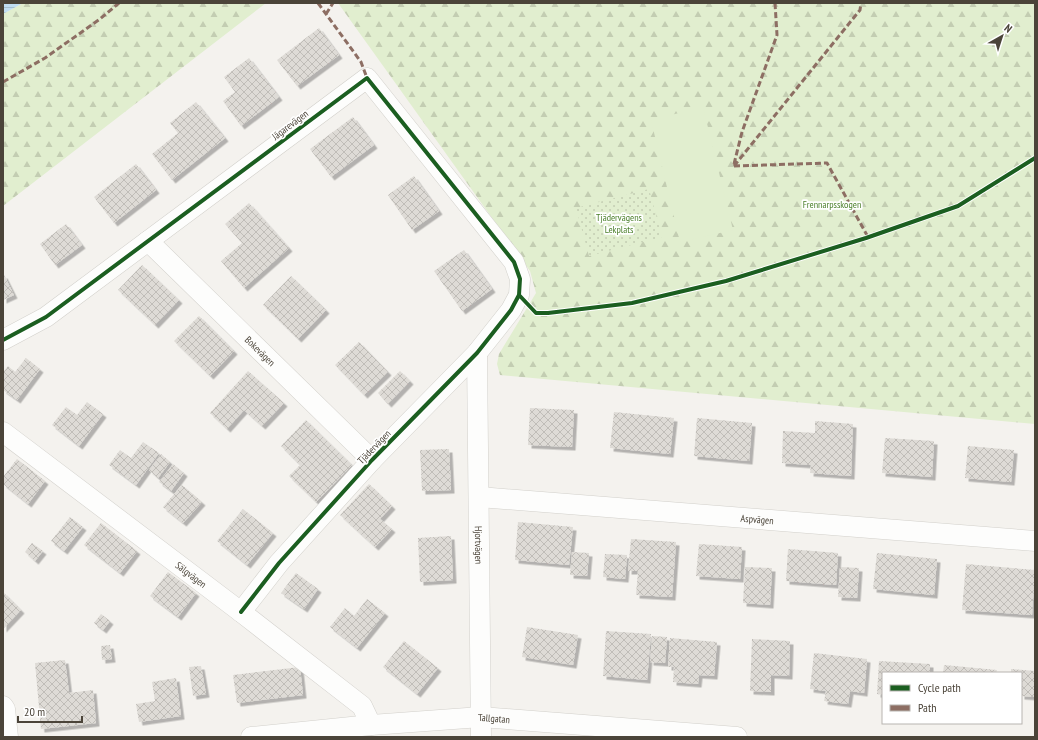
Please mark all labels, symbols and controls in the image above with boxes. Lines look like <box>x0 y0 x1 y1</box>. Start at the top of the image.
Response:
north arrow <box>982 16 1022 56</box>
text: N <box>1002 21 1015 36</box>
street label: Jägarevägen <box>268 107 311 143</box>
park label: Frennarpsskogen <box>803 198 861 211</box>
park label: Tjädervägens Lekplats <box>596 211 643 236</box>
street label: Bokevägen <box>242 333 278 369</box>
street label: Tjädervägen <box>355 427 393 467</box>
street label: Aspvägen <box>740 511 774 527</box>
street label: Hjortvägen <box>472 526 486 564</box>
street label: Sälgvägen <box>173 558 209 590</box>
legend <box>882 672 1022 724</box>
text: Cycle path <box>918 680 961 695</box>
scale bar <box>18 698 82 724</box>
text: Path <box>918 700 936 715</box>
text: 20 m <box>24 704 45 719</box>
street label: Tallgatan <box>478 710 510 726</box>

